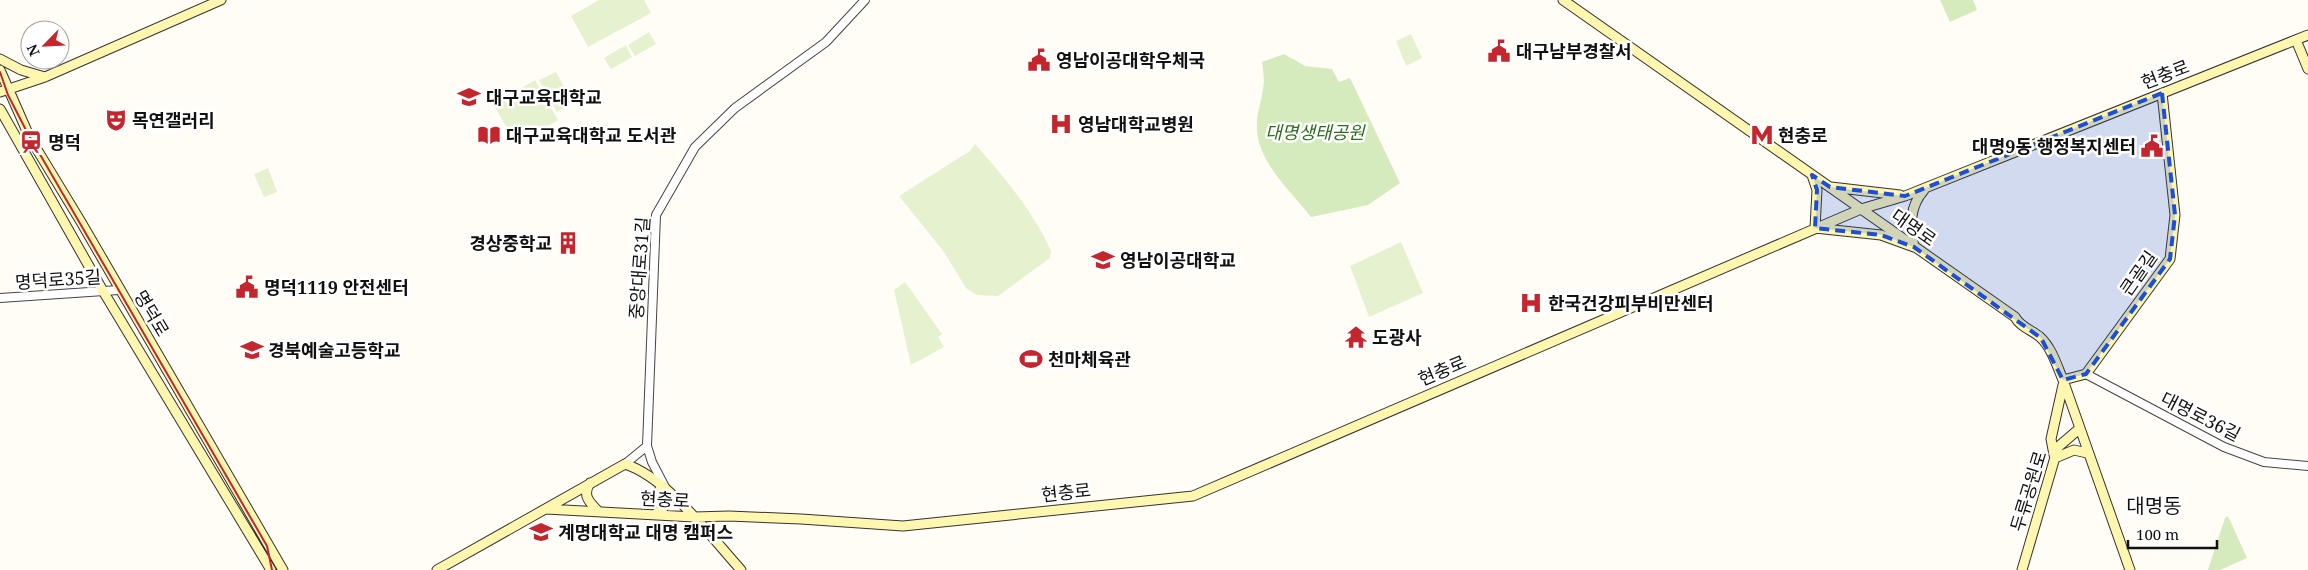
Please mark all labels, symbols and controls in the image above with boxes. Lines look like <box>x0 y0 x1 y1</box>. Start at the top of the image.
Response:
north arrow <box>20 20 70 70</box>
public building icon: 대구남부경찰서 <box>1486 38 1512 64</box>
place label: 대구남부경찰서 <box>1516 39 1632 63</box>
text: N <box>22 42 44 59</box>
public building icon: 영남이공대학우체국 <box>1026 47 1052 73</box>
place label: 영남이공대학우체국 <box>1056 48 1205 72</box>
street label: 현충로 <box>2138 54 2192 94</box>
school or university icon: 대구교육대학교 <box>456 84 482 110</box>
place label: 대구교육대학교 <box>486 85 602 109</box>
theatre icon: 목연갤러리 <box>103 107 129 133</box>
place label: 목연갤러리 <box>132 108 215 132</box>
hospital icon: 영남대학교병원 <box>1048 111 1074 137</box>
place label: 영남대학교병원 <box>1078 112 1194 136</box>
park label: 대명생태공원 <box>1265 120 1366 144</box>
library icon: 대구교육대학교 도서관 <box>476 122 502 148</box>
metro station icon: 현충로 <box>1749 122 1775 148</box>
place label: 대구교육대학교 도서관 <box>506 123 677 147</box>
place label: 현충로 <box>1778 123 1828 147</box>
station icon: 명덕 <box>18 129 44 155</box>
place label: 명덕 <box>48 130 81 154</box>
public building icon: 대명9동 행정복지센터 <box>2139 133 2165 159</box>
place label: 대명9동 행정복지센터 <box>1972 134 2136 158</box>
street label: 대명로 <box>1887 203 1941 251</box>
street label: 중앙대로31길 <box>623 216 655 320</box>
building icon: 경상중학교 <box>555 230 581 256</box>
place label: 경상중학교 <box>469 231 552 255</box>
street label: 큰골길 <box>2114 246 2162 300</box>
school or university icon: 영남이공대학교 <box>1090 247 1116 273</box>
place label: 영남이공대학교 <box>1120 248 1236 272</box>
street label: 명덕로35길 <box>14 264 102 294</box>
public building icon: 명덕1119 안전센터 <box>234 274 260 300</box>
place label: 명덕1119 안전센터 <box>264 275 409 299</box>
street label: 명덕로 <box>129 286 175 340</box>
hospital icon: 한국건강피부비만센터 <box>1518 290 1544 316</box>
place label: 한국건강피부비만센터 <box>1548 291 1714 315</box>
temple icon: 도광사 <box>1343 324 1369 350</box>
place label: 도광사 <box>1372 325 1422 349</box>
school or university icon: 경북예술고등학교 <box>239 337 265 363</box>
place label: 경북예술고등학교 <box>268 338 400 362</box>
sports icon: 천마체육관 <box>1018 346 1044 372</box>
place label: 천마체육관 <box>1048 347 1131 371</box>
street label: 현충로 <box>1414 349 1470 391</box>
street label: 대명로36길 <box>2157 386 2245 446</box>
street label: 두류공원로 <box>2004 448 2052 534</box>
street label: 현충로 <box>1040 477 1092 507</box>
street label: 현충로 <box>640 486 690 512</box>
district label: 대명동 <box>2126 492 2182 519</box>
scale bar <box>2128 518 2217 550</box>
school or university icon: 계명대학교 대명 캠퍼스 <box>528 519 554 545</box>
place label: 계명대학교 대명 캠퍼스 <box>558 520 733 544</box>
text: 100 m <box>2136 524 2179 544</box>

